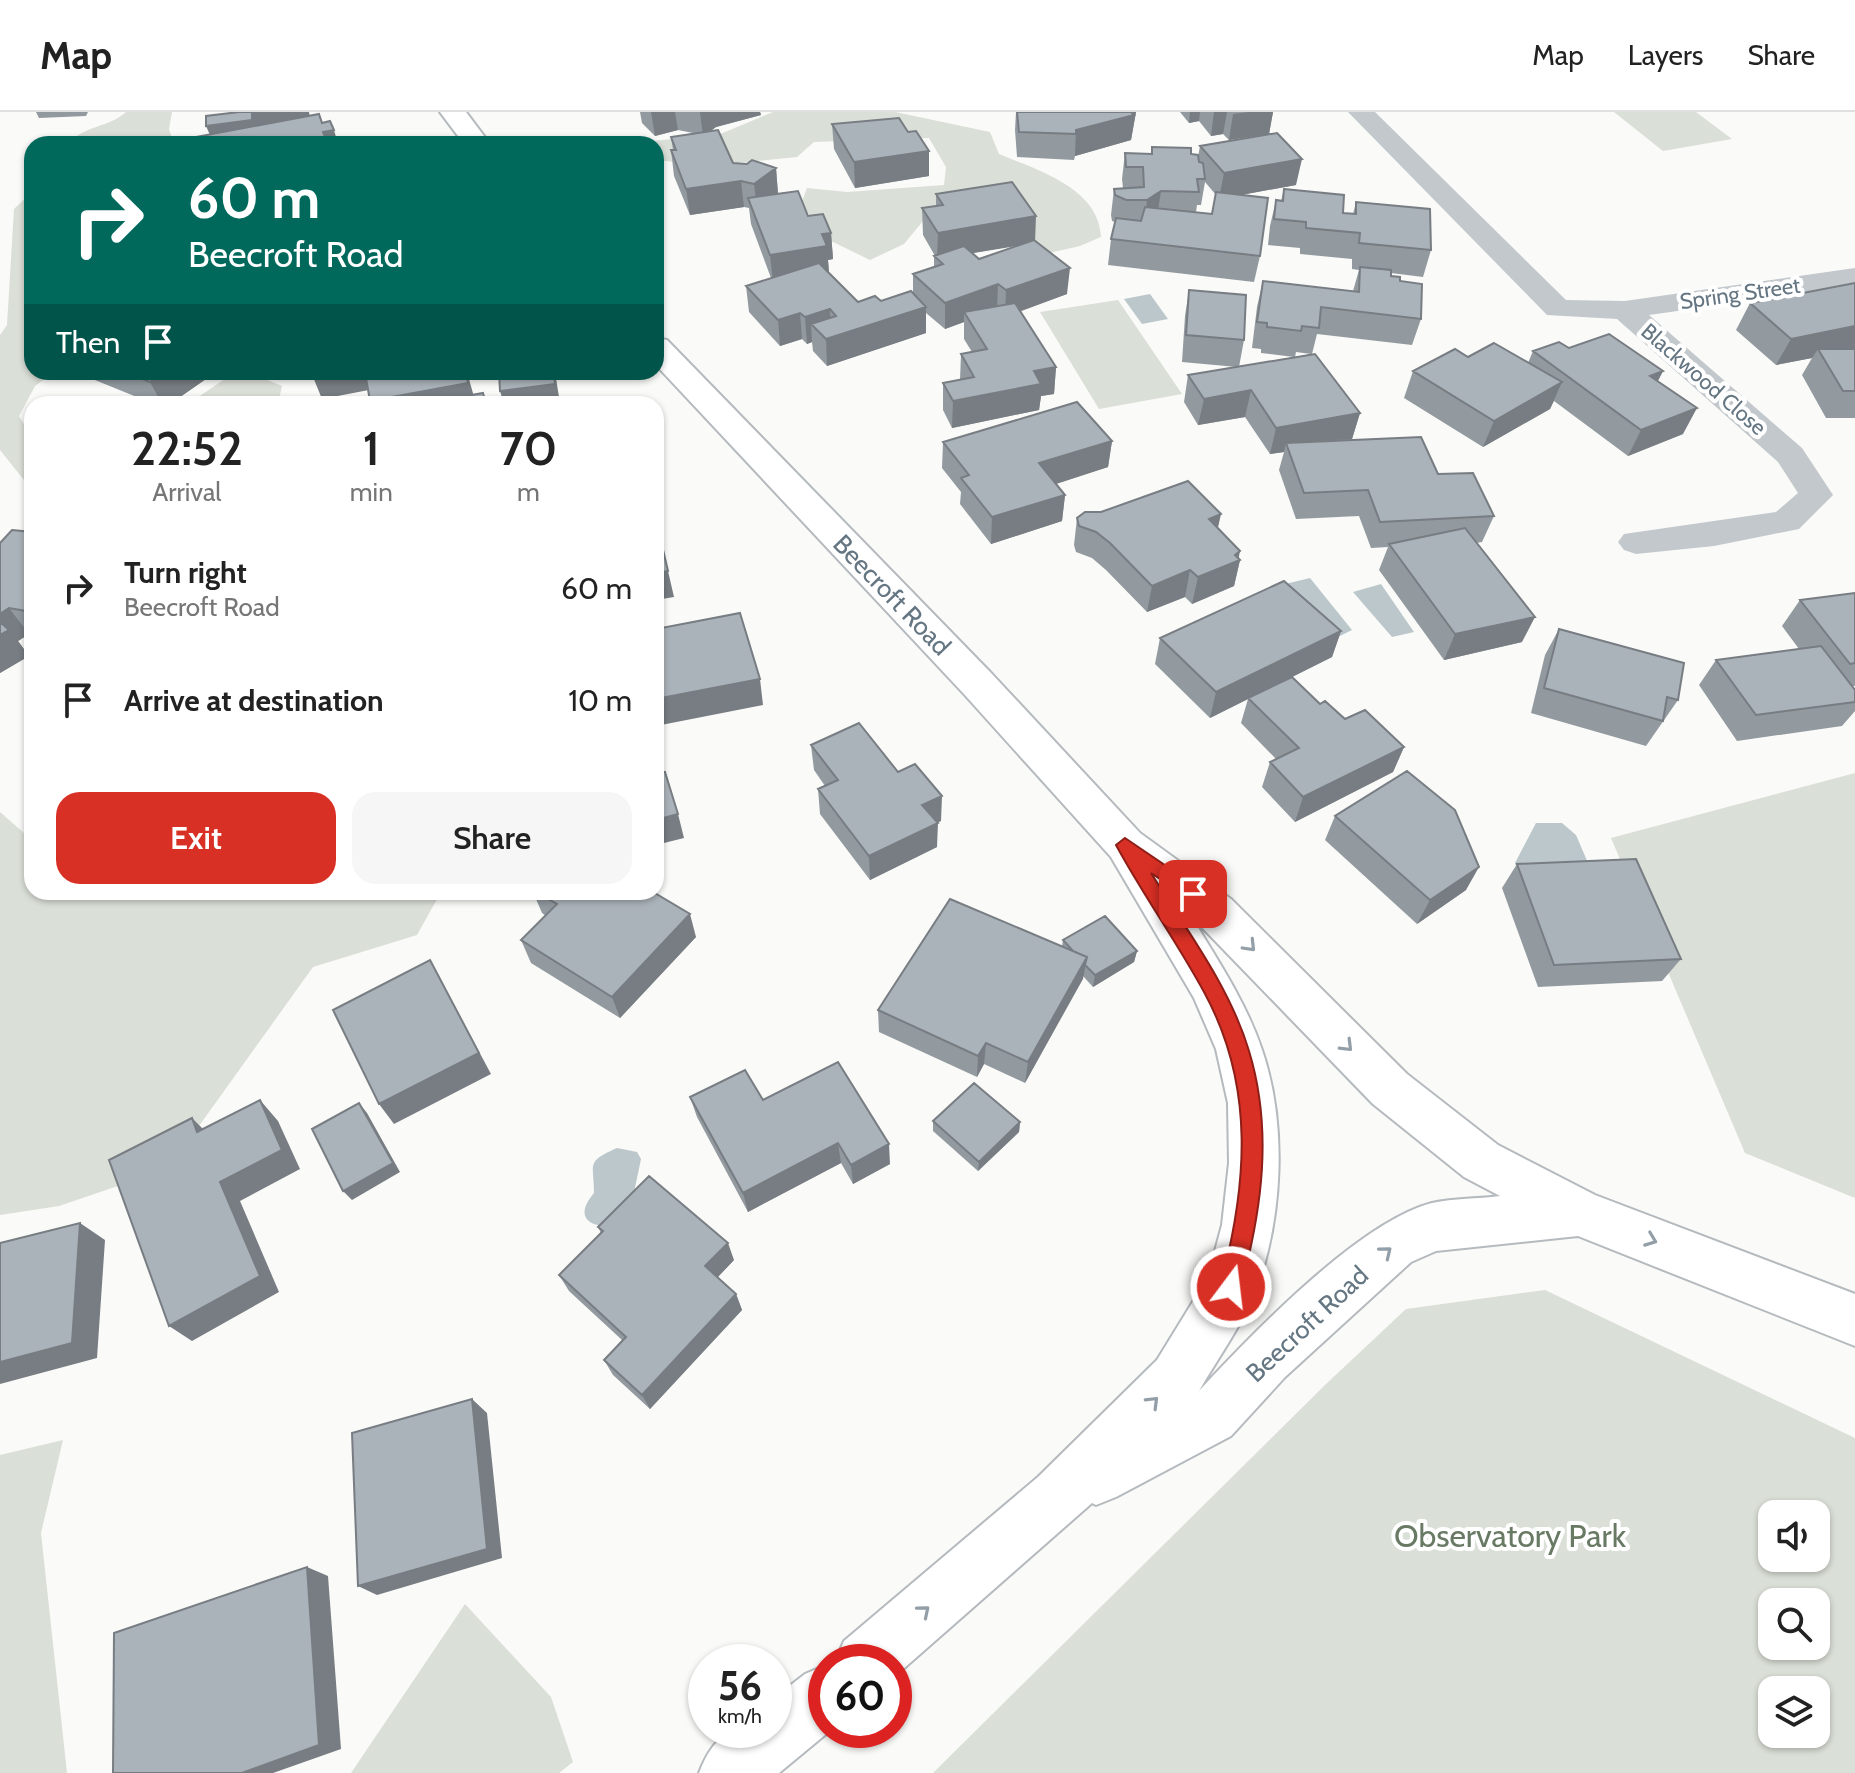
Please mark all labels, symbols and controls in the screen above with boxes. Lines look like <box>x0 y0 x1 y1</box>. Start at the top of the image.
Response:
text: Map <box>40 32 112 79</box>
text: Map <box>1532 38 1584 72</box>
text: Layers <box>1628 38 1703 72</box>
text: Share <box>1747 38 1815 72</box>
text: 60 m <box>188 164 320 232</box>
icon: right <box>56 168 160 272</box>
text: Beecroft Road <box>188 232 403 276</box>
street label: Spring Street <box>1678 272 1803 315</box>
street label: Blackwood Close <box>1636 318 1772 441</box>
icon: arrive <box>136 320 180 364</box>
text: Then <box>56 324 120 361</box>
text: 22:52 <box>131 419 243 477</box>
text: 1 <box>363 419 380 477</box>
text: 70 <box>500 419 557 477</box>
text: Arrival <box>152 476 222 508</box>
text: min <box>350 476 393 508</box>
text: m <box>517 476 540 508</box>
street label: Beecroft Road <box>826 528 958 662</box>
text: Turn right <box>124 554 247 591</box>
icon: right <box>56 566 100 610</box>
text: 60 m <box>561 570 632 607</box>
text: Beecroft Road <box>124 591 280 623</box>
icon: arrive <box>56 678 100 722</box>
text: Arrive at destination <box>124 682 384 719</box>
text: 10 m <box>568 682 632 719</box>
button: Exit <box>56 792 336 884</box>
button: Share <box>352 792 632 884</box>
pin <box>1159 860 1227 928</box>
icon: arrive <box>1171 872 1215 916</box>
one-way arrow <box>1241 937 1256 951</box>
one-way arrow <box>1338 1037 1352 1051</box>
one-way arrow <box>1643 1230 1657 1247</box>
position arrow <box>1189 1245 1273 1329</box>
one-way arrow <box>1377 1247 1392 1262</box>
street label: Beecroft Road <box>1239 1259 1375 1389</box>
one-way arrow <box>1143 1397 1158 1411</box>
map controls <box>1758 1500 1830 1748</box>
button: sound <box>1758 1500 1830 1572</box>
park label: Observatory Park <box>1394 1516 1627 1555</box>
button: search <box>1758 1588 1830 1660</box>
one-way arrow <box>915 1606 929 1621</box>
speed limit sign: 60 <box>808 1644 912 1748</box>
text: 56 <box>718 1661 762 1710</box>
button: layers <box>1758 1676 1830 1748</box>
text: km/h <box>718 1704 762 1728</box>

